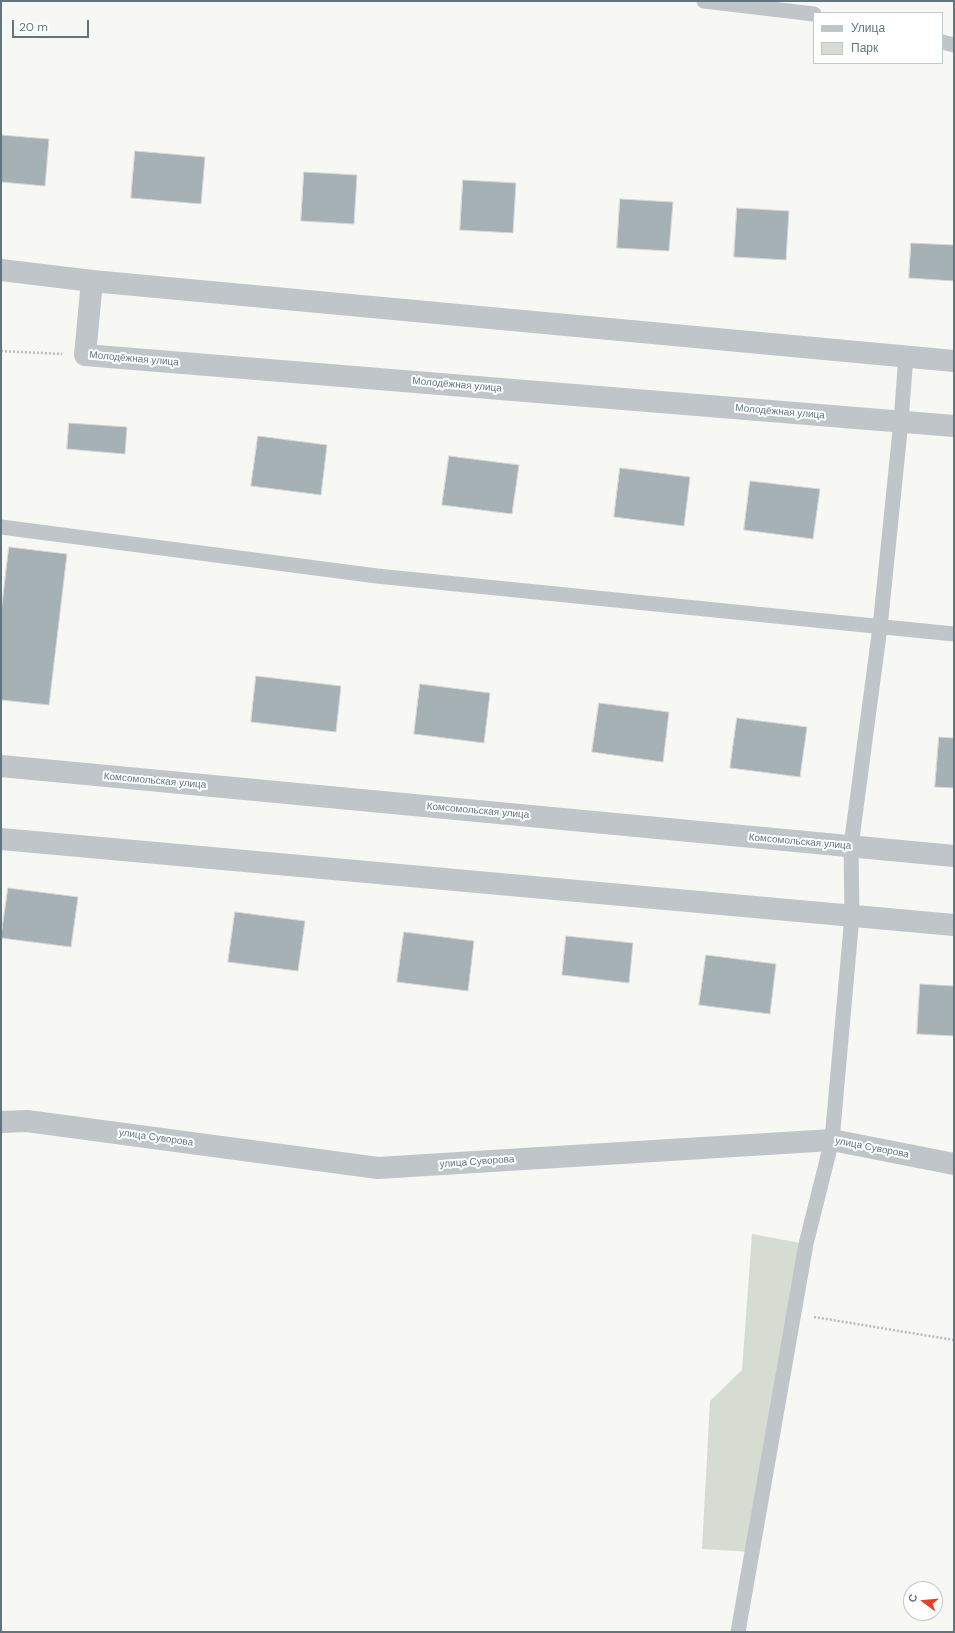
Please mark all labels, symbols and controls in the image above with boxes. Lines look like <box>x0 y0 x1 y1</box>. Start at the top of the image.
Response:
scale bar <box>14 12 91 38</box>
legend <box>813 12 943 64</box>
text: 20 m <box>19 19 48 35</box>
text: Улица <box>851 20 885 36</box>
text: Парк <box>851 40 878 56</box>
street label: Молодёжная улица <box>89 349 179 369</box>
street label: Молодёжная улица <box>412 375 502 395</box>
street label: Молодёжная улица <box>735 402 825 422</box>
street label: Комсомольская улица <box>103 771 207 791</box>
street label: Комсомольская улица <box>426 801 530 821</box>
street label: Комсомольская улица <box>748 832 852 852</box>
street label: улица Суворова <box>118 1127 194 1149</box>
street label: улица Суворова <box>834 1135 910 1161</box>
street label: улица Суворова <box>439 1153 515 1171</box>
north arrow <box>903 1581 943 1621</box>
text: С <box>905 1592 920 1604</box>

